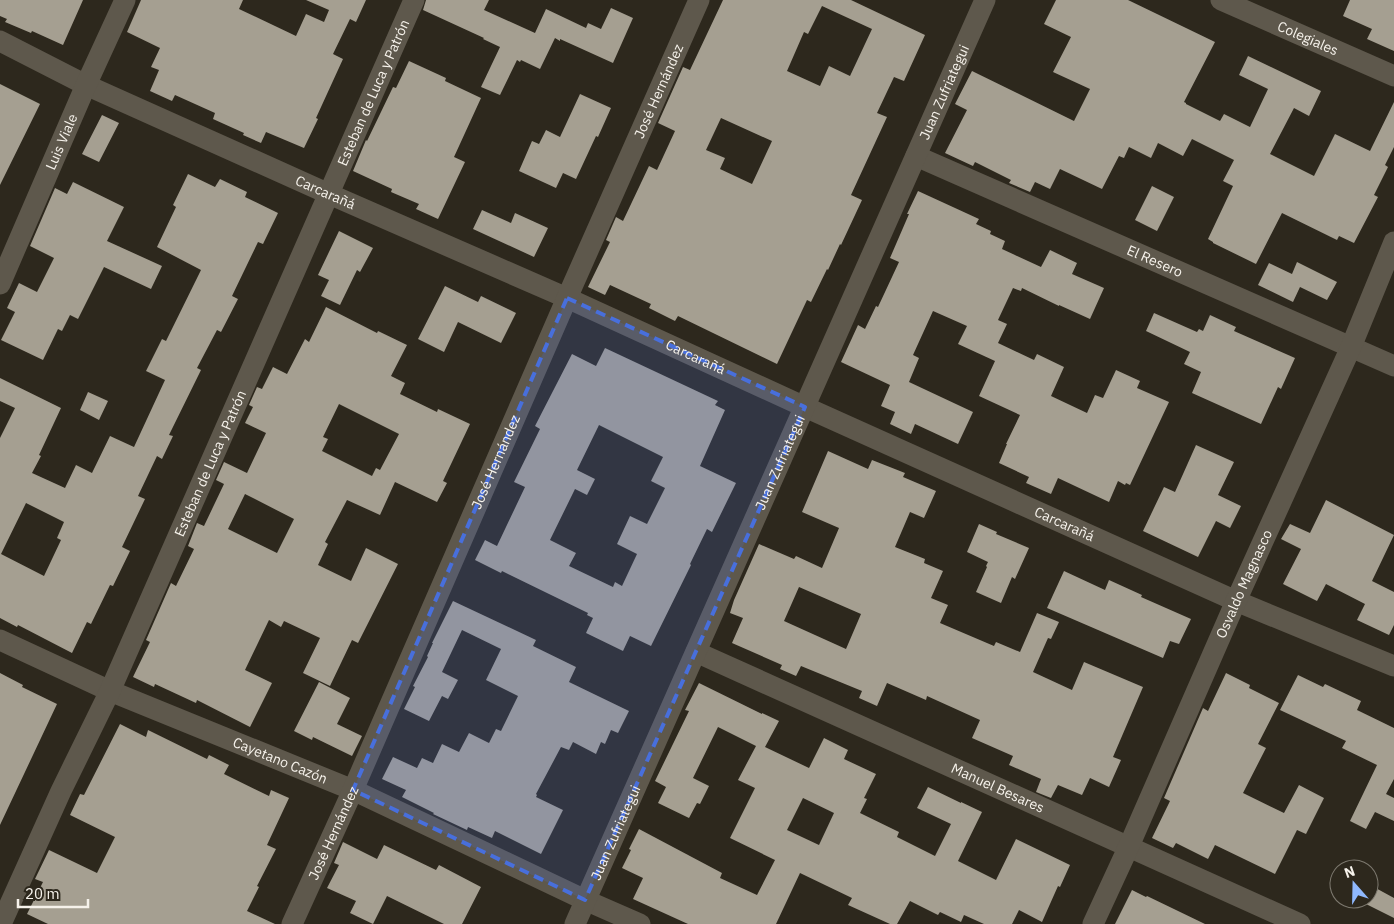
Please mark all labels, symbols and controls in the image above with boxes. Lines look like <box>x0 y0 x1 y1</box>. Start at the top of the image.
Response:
street label: Esteban de Luca y Patrón <box>333 17 413 169</box>
street label: Colegiales <box>1275 17 1341 60</box>
street label: José Hernández <box>630 41 688 141</box>
street label: Juan Zufriategui <box>915 42 973 142</box>
street label: Luis Viale <box>41 111 82 173</box>
street label: Carcarañá <box>293 171 359 214</box>
street label: El Resero <box>1124 241 1186 281</box>
street label: Carcarañá <box>663 335 729 379</box>
street label: Esteban de Luca y Patrón <box>170 387 250 539</box>
street label: José Hernández <box>467 411 524 512</box>
street label: Juan Zufriategui <box>751 412 809 513</box>
street label: Carcarañá <box>1032 502 1098 545</box>
street label: Osvaldo Magnasco <box>1212 527 1276 641</box>
street label: Cayetano Cazón <box>230 733 330 788</box>
street label: Manuel Besares <box>948 759 1047 817</box>
street label: Juan Zufriategui <box>587 782 644 883</box>
street label: José Hernández <box>304 783 363 883</box>
north arrow <box>1329 859 1379 909</box>
text: N <box>1342 862 1357 882</box>
scale bar <box>18 876 88 908</box>
text: 20 m <box>25 884 60 903</box>

